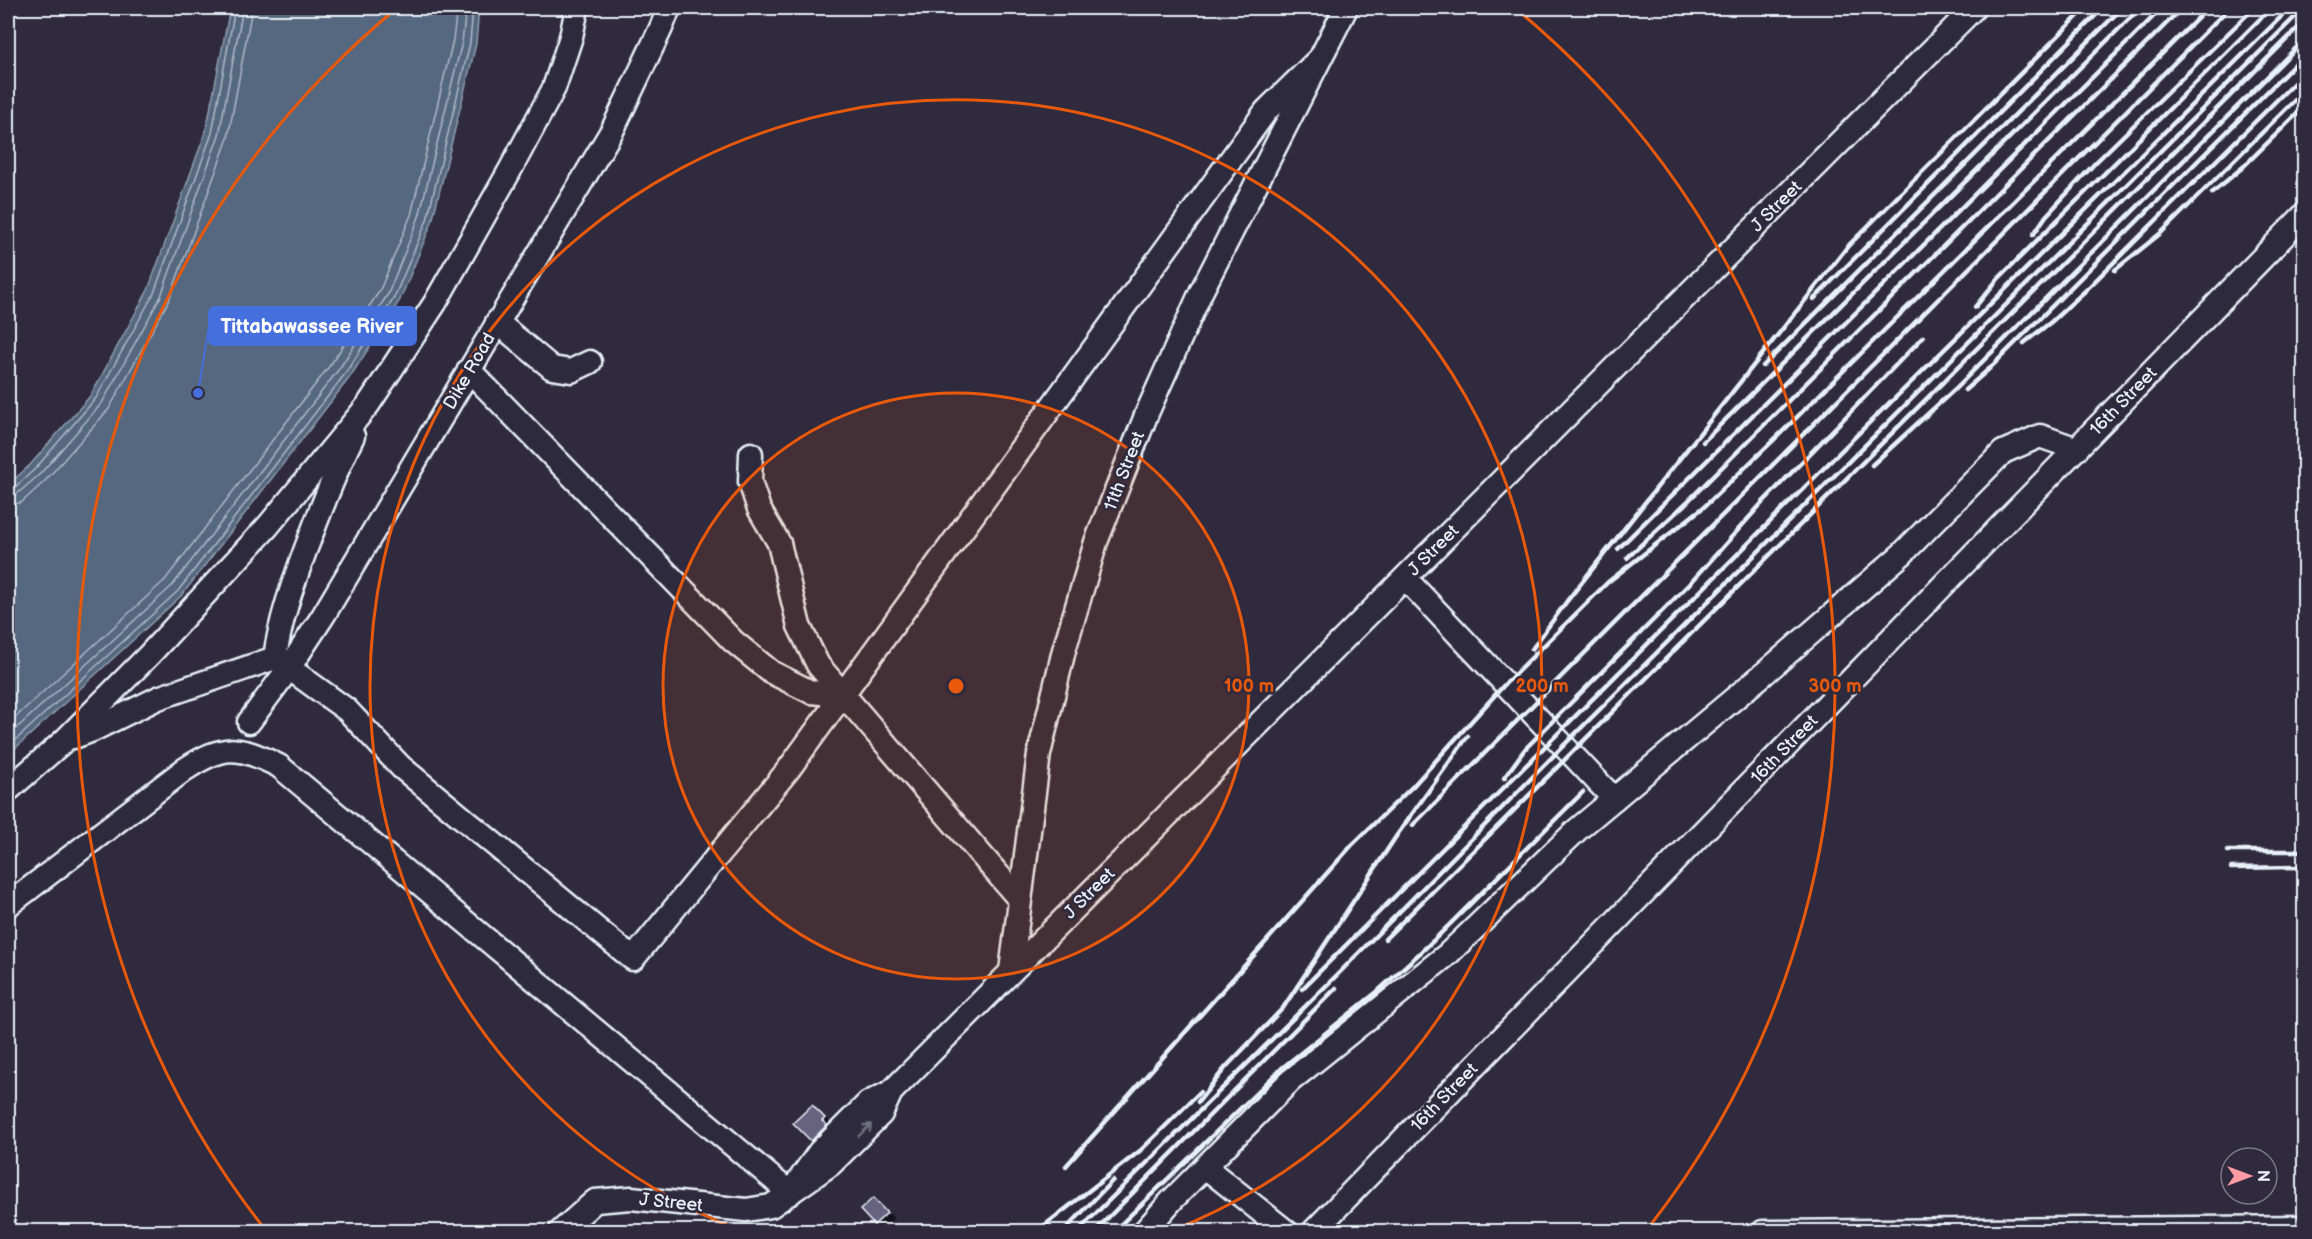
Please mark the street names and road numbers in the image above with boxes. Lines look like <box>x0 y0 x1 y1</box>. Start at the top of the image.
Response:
street label: J Street <box>1746 176 1807 236</box>
street label: Dike Road <box>439 329 500 413</box>
street label: 16th Street <box>2085 362 2162 440</box>
street label: 11th Street <box>1100 428 1149 514</box>
street label: J Street <box>1403 520 1464 580</box>
street label: 16th Street <box>1746 710 1823 788</box>
street label: J Street <box>1059 863 1120 923</box>
street label: 16th Street <box>1406 1058 1483 1136</box>
street label: J Street <box>638 1189 704 1216</box>

